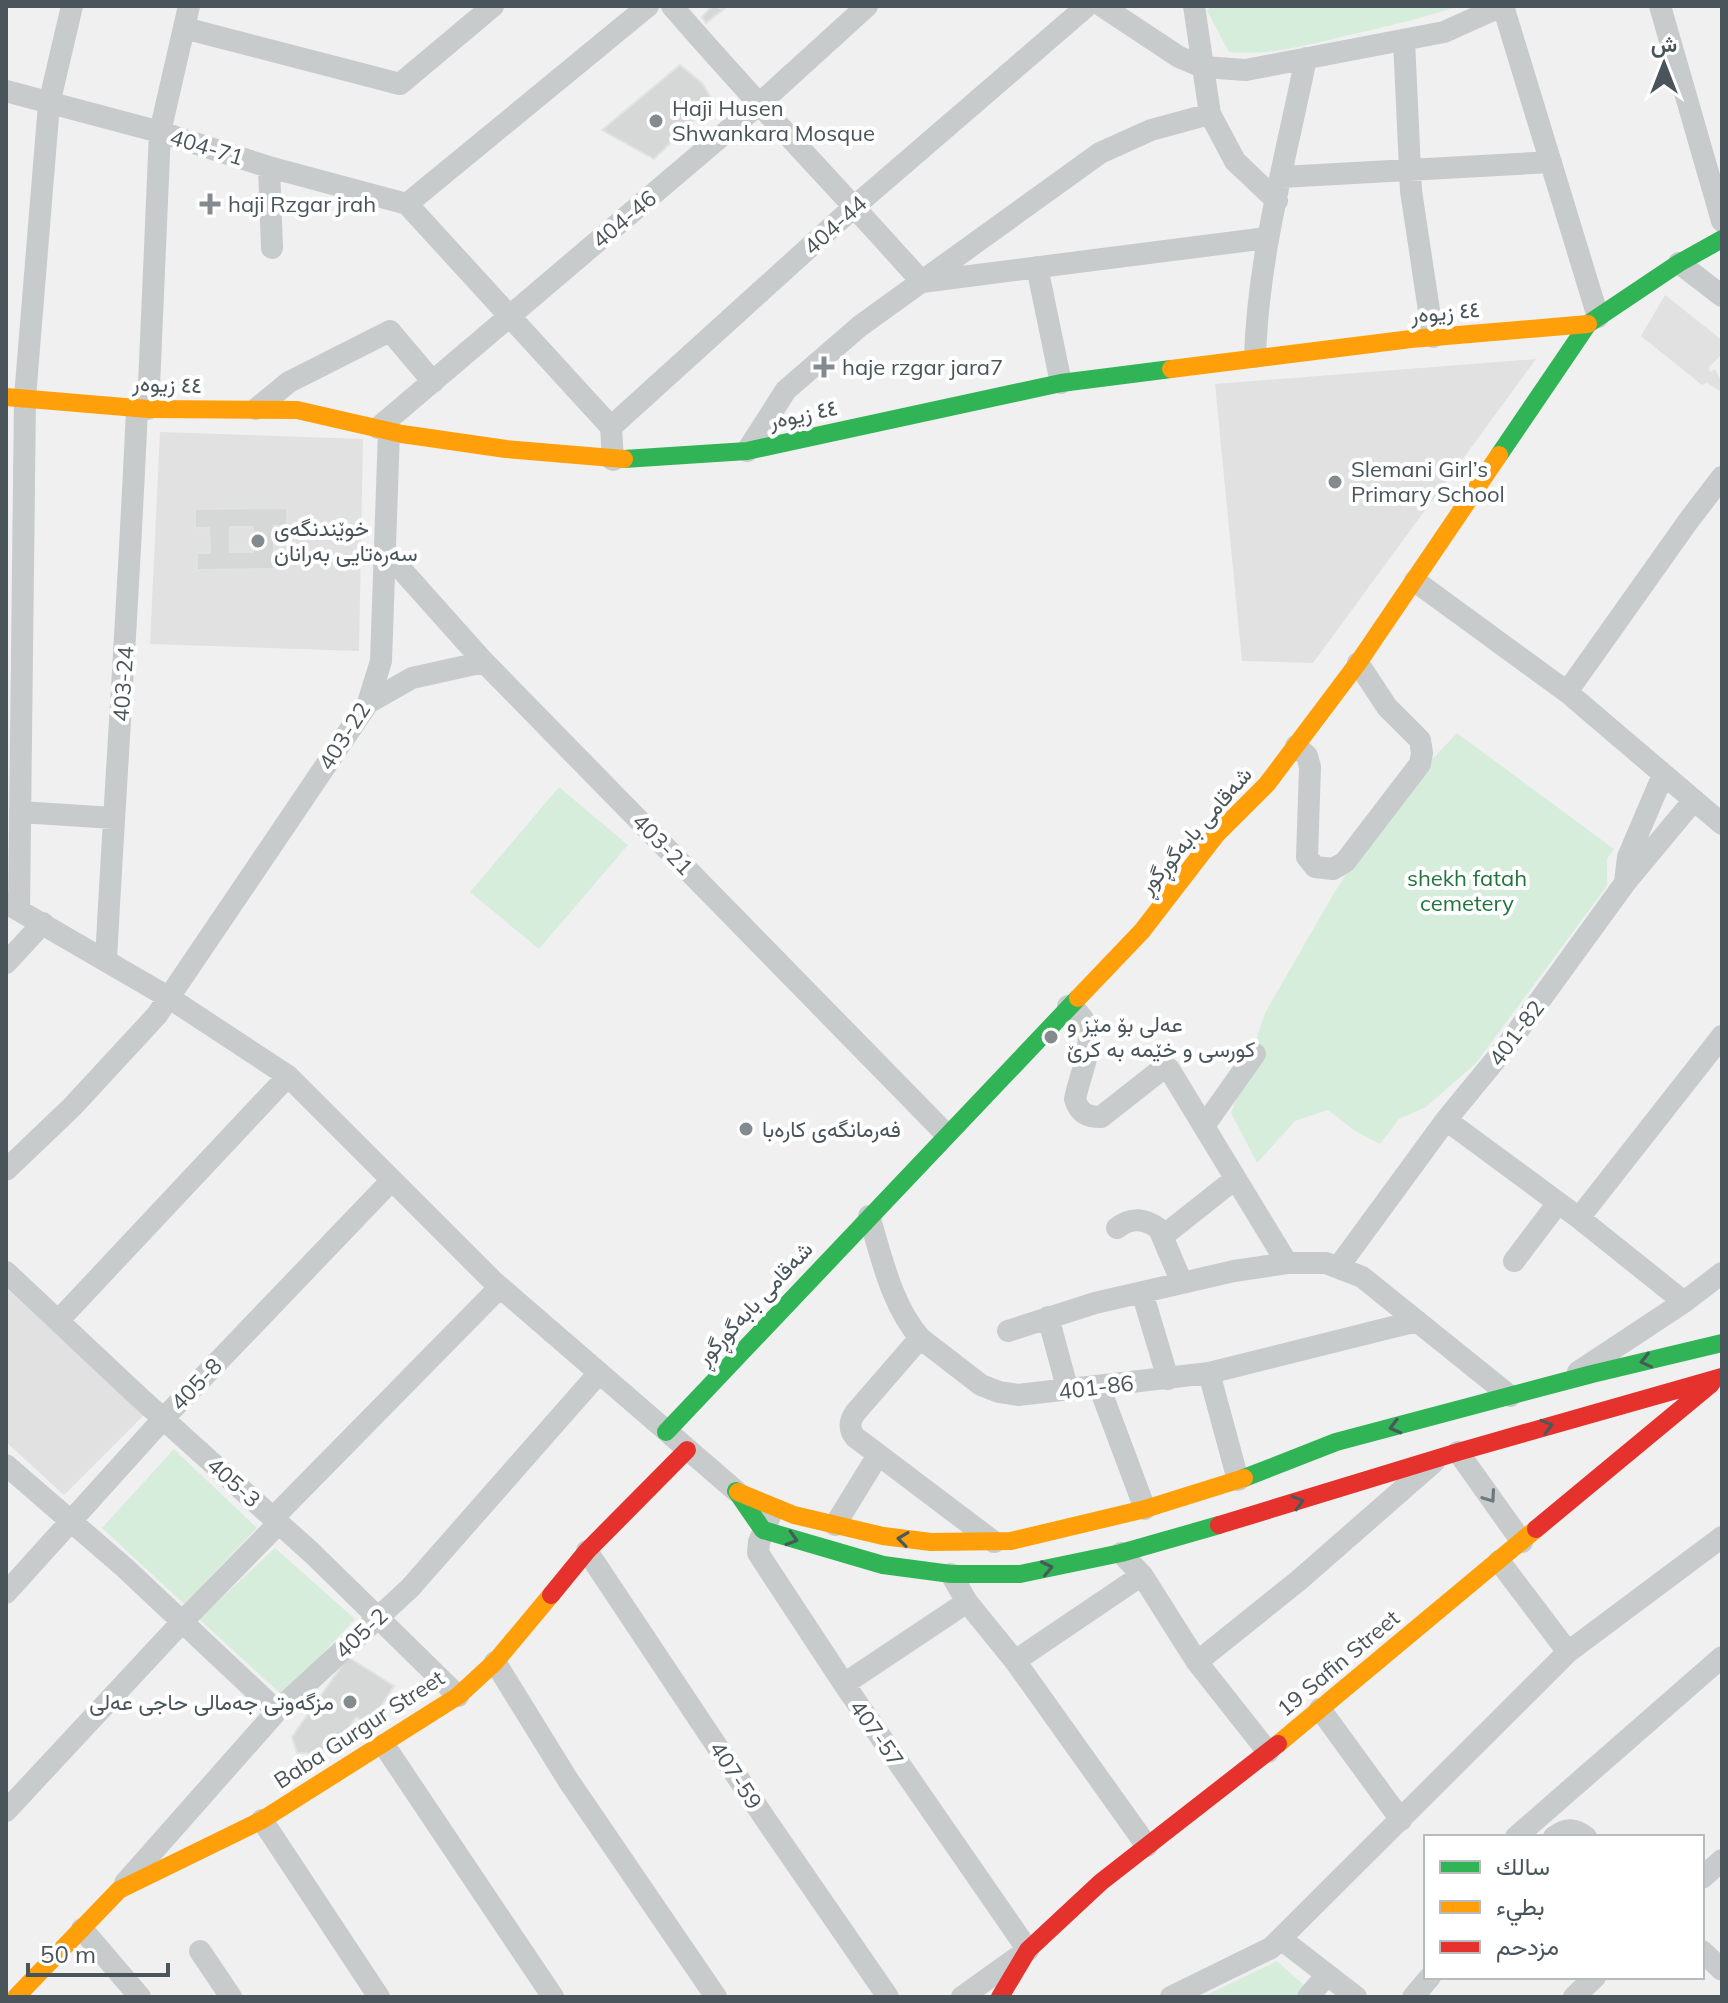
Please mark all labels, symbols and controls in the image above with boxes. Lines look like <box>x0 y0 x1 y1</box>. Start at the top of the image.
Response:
north arrow <box>1624 24 1704 104</box>
text: ش <box>1651 30 1677 58</box>
place label: Haji Husen Shwankara Mosque <box>672 94 875 147</box>
marker: Haji Husen Shwankara Mosque <box>647 112 665 130</box>
street label: 404-71 <box>167 123 247 171</box>
street label: 404-46 <box>586 184 662 254</box>
street label: 404-44 <box>798 189 872 261</box>
place label: haji Rzgar jrah <box>228 190 376 218</box>
marker: haji Rzgar jrah <box>199 193 221 215</box>
street label: ٤٤ زیوەر <box>1408 295 1481 329</box>
place label: haje rzgar jara7 <box>842 353 1003 381</box>
marker: haje rzgar jara7 <box>813 356 835 378</box>
street label: ٤٤ زیوەر <box>131 369 202 399</box>
street label: ٤٤ زیوەر <box>765 393 840 435</box>
place label: Slemani Girl’s Primary School <box>1351 455 1505 508</box>
marker: Slemani Girl’s Primary School <box>1326 473 1344 491</box>
place label: خوێندنگەی سەرەتایی بەرانان <box>274 514 418 567</box>
marker: خوێندنگەی سەرەتایی بەرانان <box>249 532 267 550</box>
street label: 403-24 <box>106 645 140 723</box>
street label: 403-22 <box>312 697 376 775</box>
street label: شەقامی بابەگوڕگوڕ <box>1132 761 1261 903</box>
street label: 403-21 <box>627 807 699 881</box>
park label: shekh fatah cemetery <box>1407 864 1527 917</box>
street label: 401-82 <box>1482 994 1550 1072</box>
place label: عەلی بۆ مێز و کورسی و خێمە بە کرێ <box>1067 1010 1255 1063</box>
marker: عەلی بۆ مێز و کورسی و خێمە بە کرێ <box>1042 1028 1060 1046</box>
place label: فەرمانگەی کارەبا <box>762 1115 901 1143</box>
marker: فەرمانگەی کارەبا <box>737 1120 755 1138</box>
street label: شەقامی بابەگوڕگوڕ <box>689 1235 821 1374</box>
street label: 405-8 <box>164 1352 228 1416</box>
one-way arrow <box>1640 1352 1653 1369</box>
street label: 401-86 <box>1057 1369 1135 1405</box>
one-way arrow <box>1388 1417 1402 1434</box>
one-way arrow <box>1540 1419 1554 1435</box>
street label: 405-3 <box>202 1451 266 1513</box>
one-way arrow <box>1480 1489 1495 1503</box>
one-way arrow <box>1291 1494 1305 1511</box>
one-way arrow <box>785 1530 798 1546</box>
one-way arrow <box>896 1531 910 1548</box>
one-way arrow <box>1041 1561 1054 1578</box>
street label: 405-2 <box>329 1602 393 1664</box>
street label: 19 Safin Street <box>1271 1604 1405 1722</box>
street label: Baba Gurgur Street <box>269 1663 450 1795</box>
place label: مزگەوتی جەمالی حاجی عەلی <box>89 1688 334 1716</box>
marker: مزگەوتی جەمالی حاجی عەلی <box>341 1693 359 1711</box>
street label: 407-57 <box>844 1694 910 1772</box>
street label: 407-59 <box>704 1736 768 1814</box>
legend <box>1424 1835 1704 1979</box>
text: سالك <box>1496 1851 1550 1881</box>
text: بطيء <box>1496 1891 1545 1926</box>
scale bar <box>28 1927 168 1977</box>
text: مزدحم <box>1496 1931 1559 1963</box>
text: 50 m <box>40 1939 96 1969</box>

